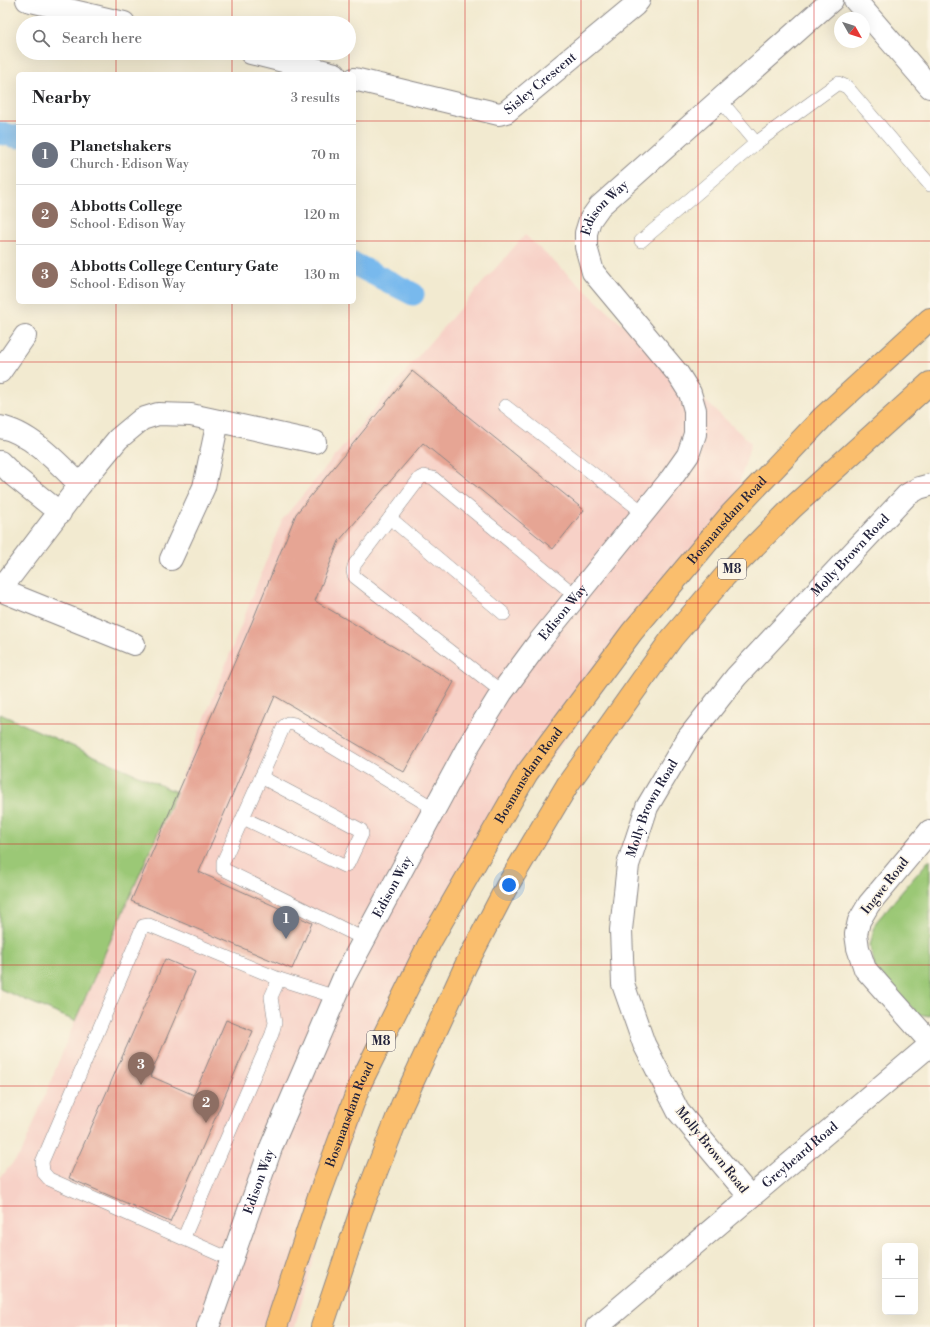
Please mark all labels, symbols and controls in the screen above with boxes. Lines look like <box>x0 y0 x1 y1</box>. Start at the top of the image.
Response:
north arrow <box>834 12 870 48</box>
search box <box>16 16 356 60</box>
icon: search <box>30 27 52 49</box>
text: Search here <box>62 29 142 48</box>
street label: Sisley Crescent <box>501 49 580 118</box>
text: Nearby <box>32 87 91 109</box>
text: 3 results <box>291 90 340 106</box>
text: Planetshakers <box>70 137 171 156</box>
text: 1 <box>42 147 48 163</box>
text: 70 m <box>311 147 340 163</box>
text: Church · Edison Way <box>70 156 189 172</box>
street label: Edison Way <box>578 176 632 237</box>
text: Abbotts College <box>70 197 182 216</box>
text: 2 <box>41 207 49 223</box>
text: 120 m <box>304 207 340 223</box>
text: School · Edison Way <box>70 216 185 232</box>
text: Abbotts College Century Gate <box>70 257 279 276</box>
text: 3 <box>41 267 49 283</box>
text: 130 m <box>305 267 340 283</box>
text: School · Edison Way <box>70 276 185 292</box>
street label: Bosmansdam Road <box>684 473 771 568</box>
street label: Molly Brown Road <box>808 511 893 600</box>
road number: M8 <box>718 559 746 579</box>
street label: Edison Way <box>535 580 591 644</box>
street label: Bosmansdam Road <box>491 724 566 827</box>
street label: Molly Brown Road <box>623 756 682 860</box>
street label: Edison Way <box>369 853 416 921</box>
street label: Ingwe Road <box>858 854 913 918</box>
your location <box>499 875 519 895</box>
pin: 1 <box>273 906 299 939</box>
road number: M8 <box>367 1031 395 1051</box>
pin: 3 <box>128 1052 154 1085</box>
street label: Bosmansdam Road <box>322 1059 378 1170</box>
pin: 2 <box>193 1090 219 1123</box>
street label: Molly Brown Road <box>672 1103 752 1197</box>
street label: Greybeard Road <box>759 1118 842 1192</box>
street label: Edison Way <box>240 1146 278 1216</box>
map controls <box>882 1243 918 1315</box>
button: + <box>882 1243 918 1279</box>
button: − <box>882 1279 918 1315</box>

